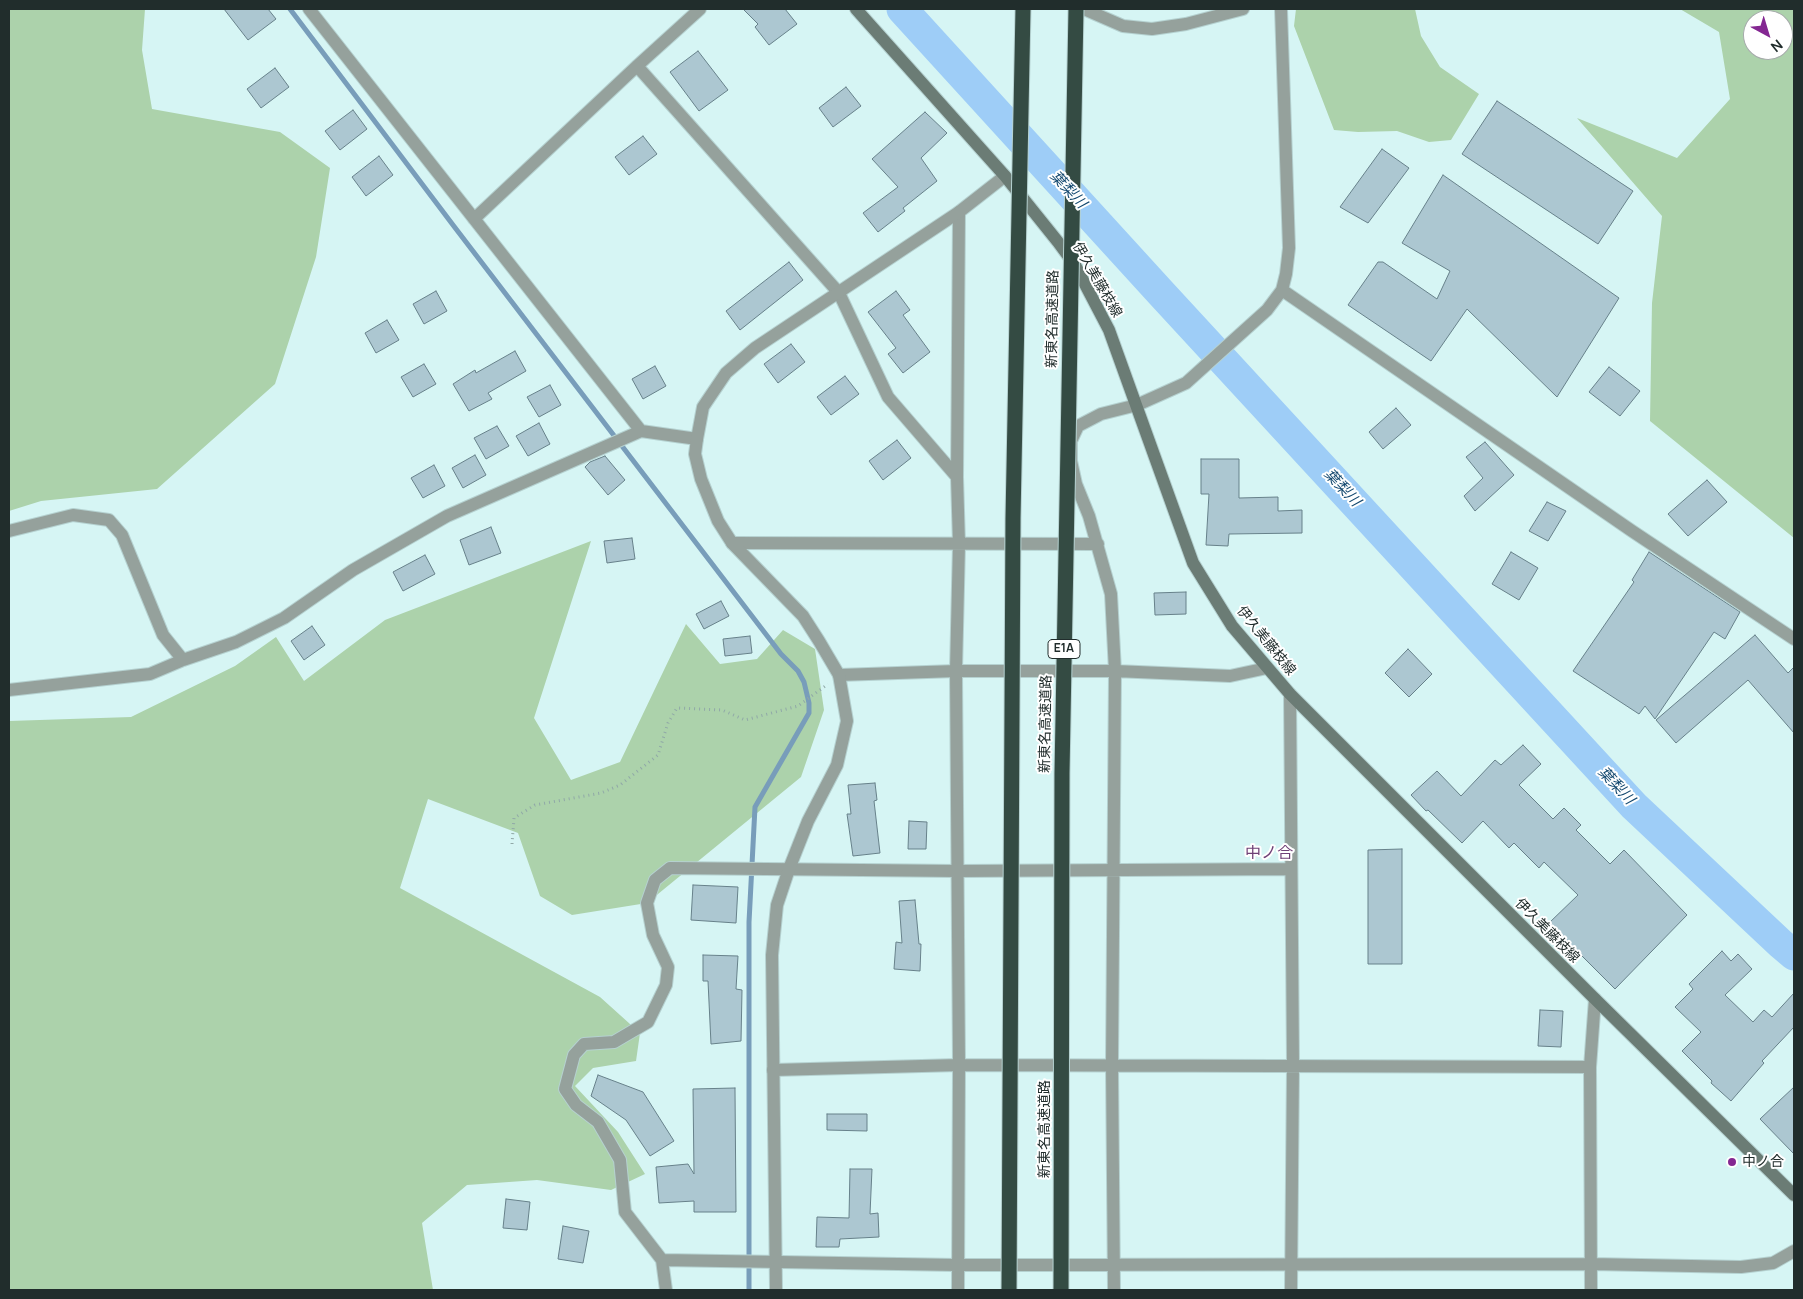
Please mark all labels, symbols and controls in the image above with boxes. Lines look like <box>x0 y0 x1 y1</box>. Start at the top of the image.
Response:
north arrow <box>1743 10 1793 60</box>
text: N <box>1767 36 1787 57</box>
water label: 葉梨川 <box>1046 167 1090 213</box>
street label: 伊久美藤枝線 <box>1069 239 1125 321</box>
street label: 新東名高速道路 <box>1044 270 1062 368</box>
water label: 葉梨川 <box>1320 465 1364 511</box>
street label: 伊久美藤枝線 <box>1233 603 1299 679</box>
road number: E1A <box>1048 640 1080 659</box>
street label: 新東名高速道路 <box>1037 675 1055 773</box>
water label: 葉梨川 <box>1594 763 1638 809</box>
district label: 中ノ合 <box>1245 844 1293 864</box>
street label: 伊久美藤枝線 <box>1511 895 1583 967</box>
street label: 新東名高速道路 <box>1037 1080 1053 1178</box>
place label: 中ノ合 <box>1742 1154 1784 1170</box>
marker: 中ノ合 <box>1726 1156 1738 1168</box>

